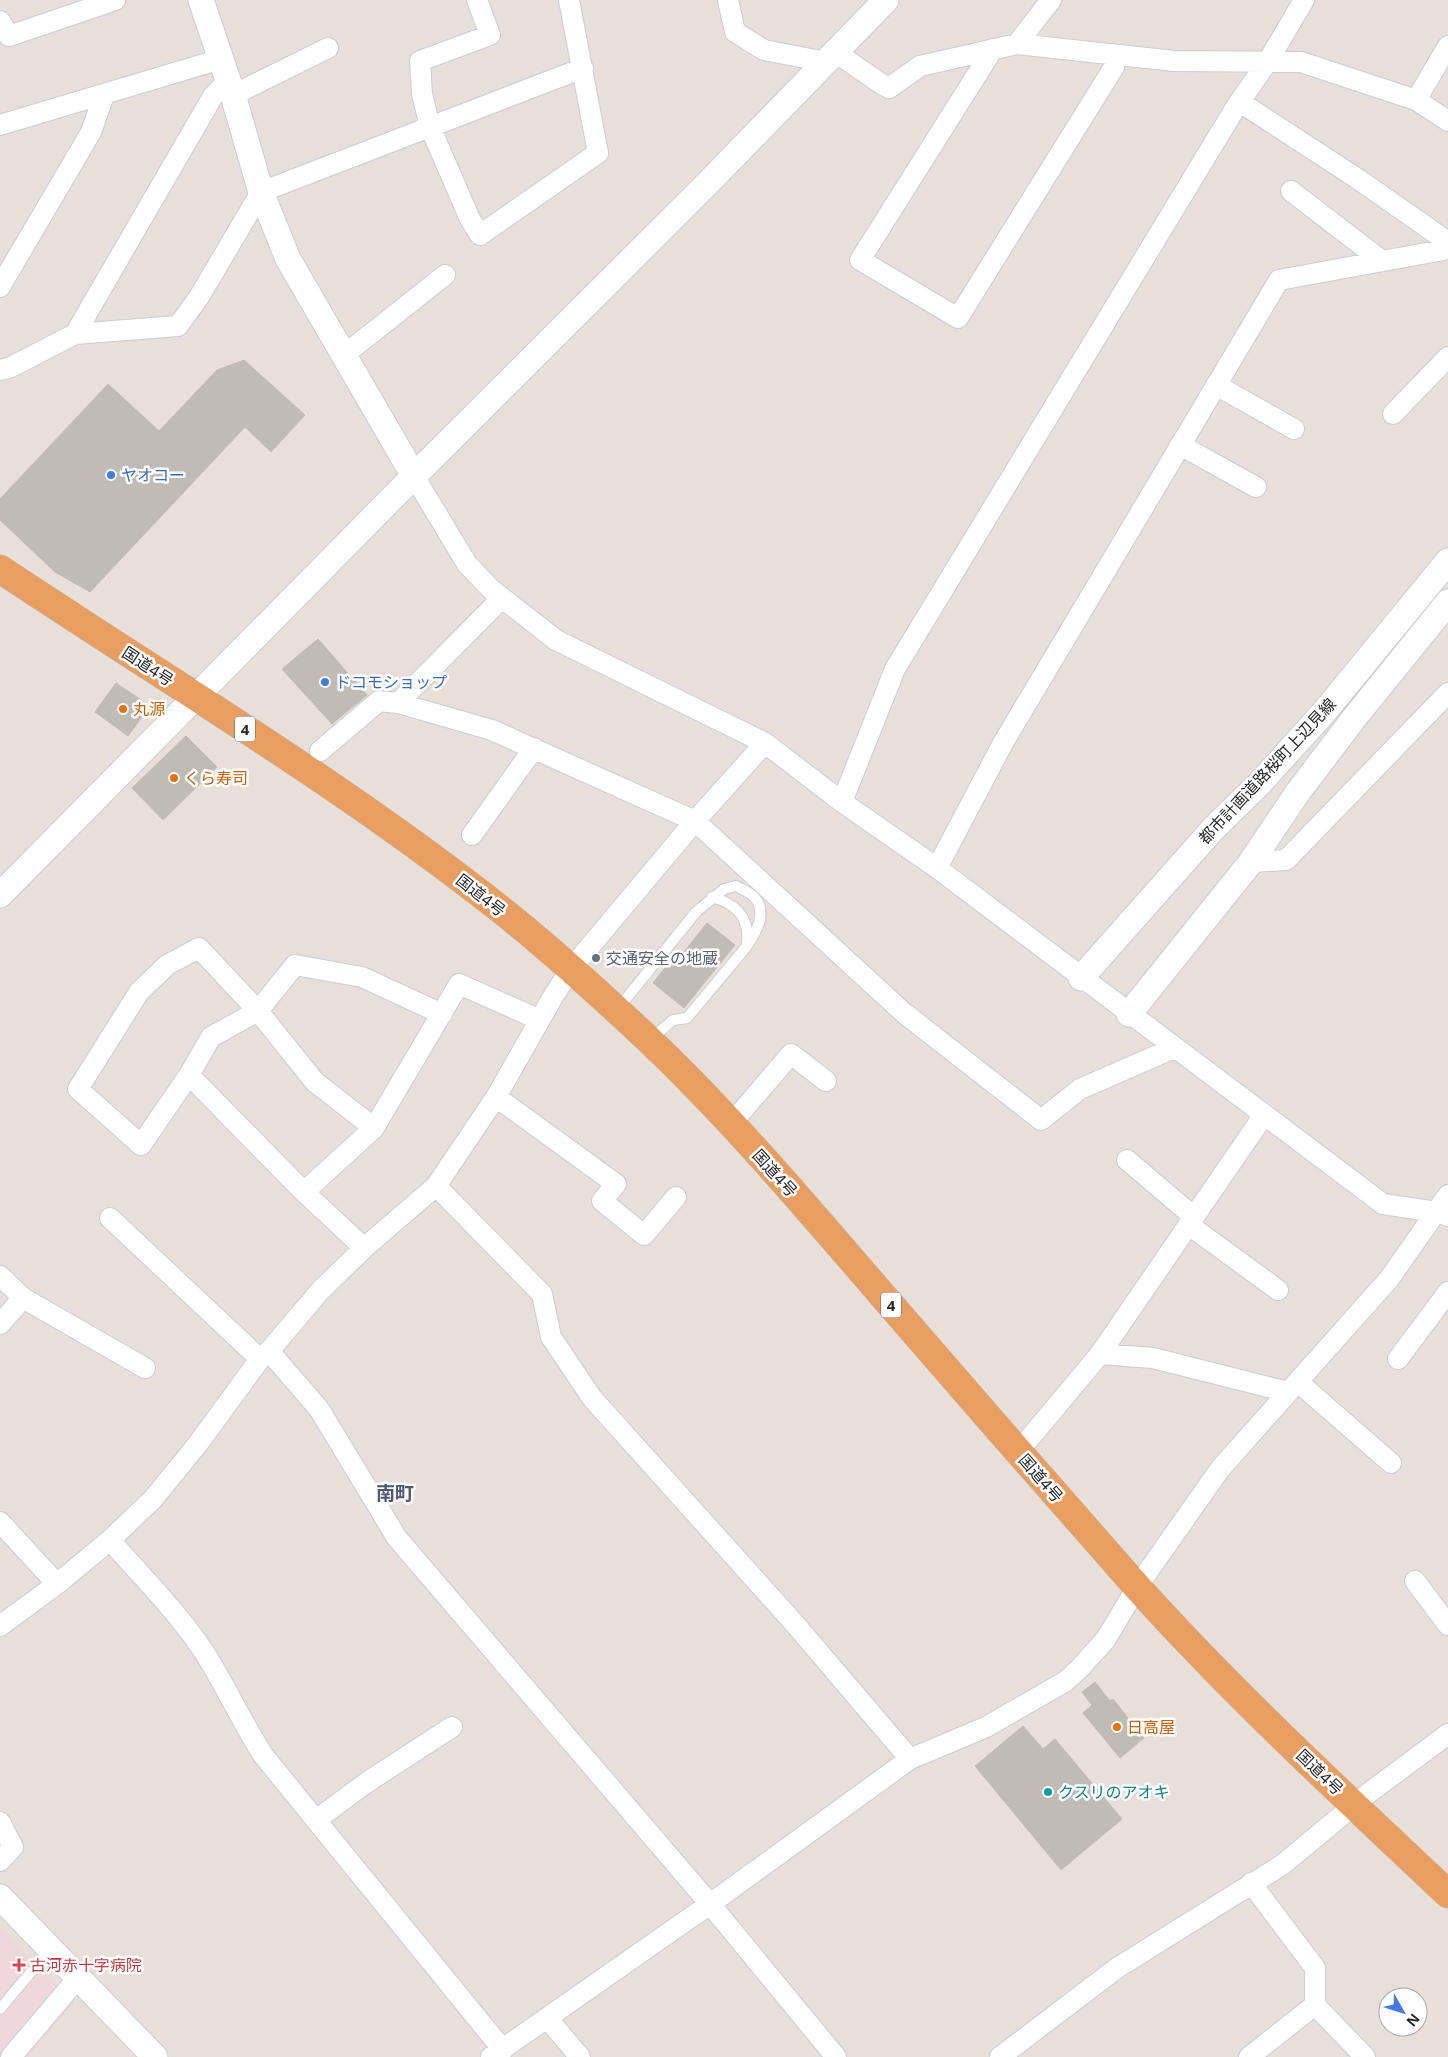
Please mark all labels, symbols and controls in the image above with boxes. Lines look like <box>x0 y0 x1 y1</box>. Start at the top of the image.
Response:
place label: ヤオコー <box>121 464 185 486</box>
marker: ヤオコー <box>105 469 117 481</box>
street label: 国道4号 <box>118 641 178 691</box>
place label: ドコモショップ <box>335 671 447 693</box>
marker: ドコモショップ <box>319 676 331 688</box>
street label: 都市計画道路桜町上辺見線 <box>1193 693 1341 849</box>
place label: 丸源 <box>133 698 165 720</box>
marker: 丸源 <box>117 703 129 715</box>
road number: 4 <box>235 716 255 742</box>
place label: くら寿司 <box>184 767 248 789</box>
marker: くら寿司 <box>168 772 180 784</box>
street label: 国道4号 <box>452 869 510 921</box>
place label: 交通安全の地蔵 <box>606 947 718 969</box>
marker: 交通安全の地蔵 <box>590 952 602 964</box>
street label: 国道4号 <box>748 1144 802 1202</box>
road number: 4 <box>881 1292 901 1318</box>
street label: 国道4号 <box>1014 1449 1068 1507</box>
district label: 南町 <box>376 1480 414 1506</box>
place label: 日高屋 <box>1127 1716 1175 1738</box>
marker: 日高屋 <box>1111 1721 1123 1733</box>
street label: 国道4号 <box>1292 1744 1348 1800</box>
place label: クスリのアオキ <box>1058 1781 1170 1803</box>
marker: クスリのアオキ <box>1042 1786 1054 1798</box>
place label: 古河赤十字病院 <box>30 1954 142 1976</box>
marker: 古河赤十字病院 <box>12 1958 26 1972</box>
north arrow <box>1378 1987 1428 2037</box>
text: N <box>1403 2010 1424 2031</box>

